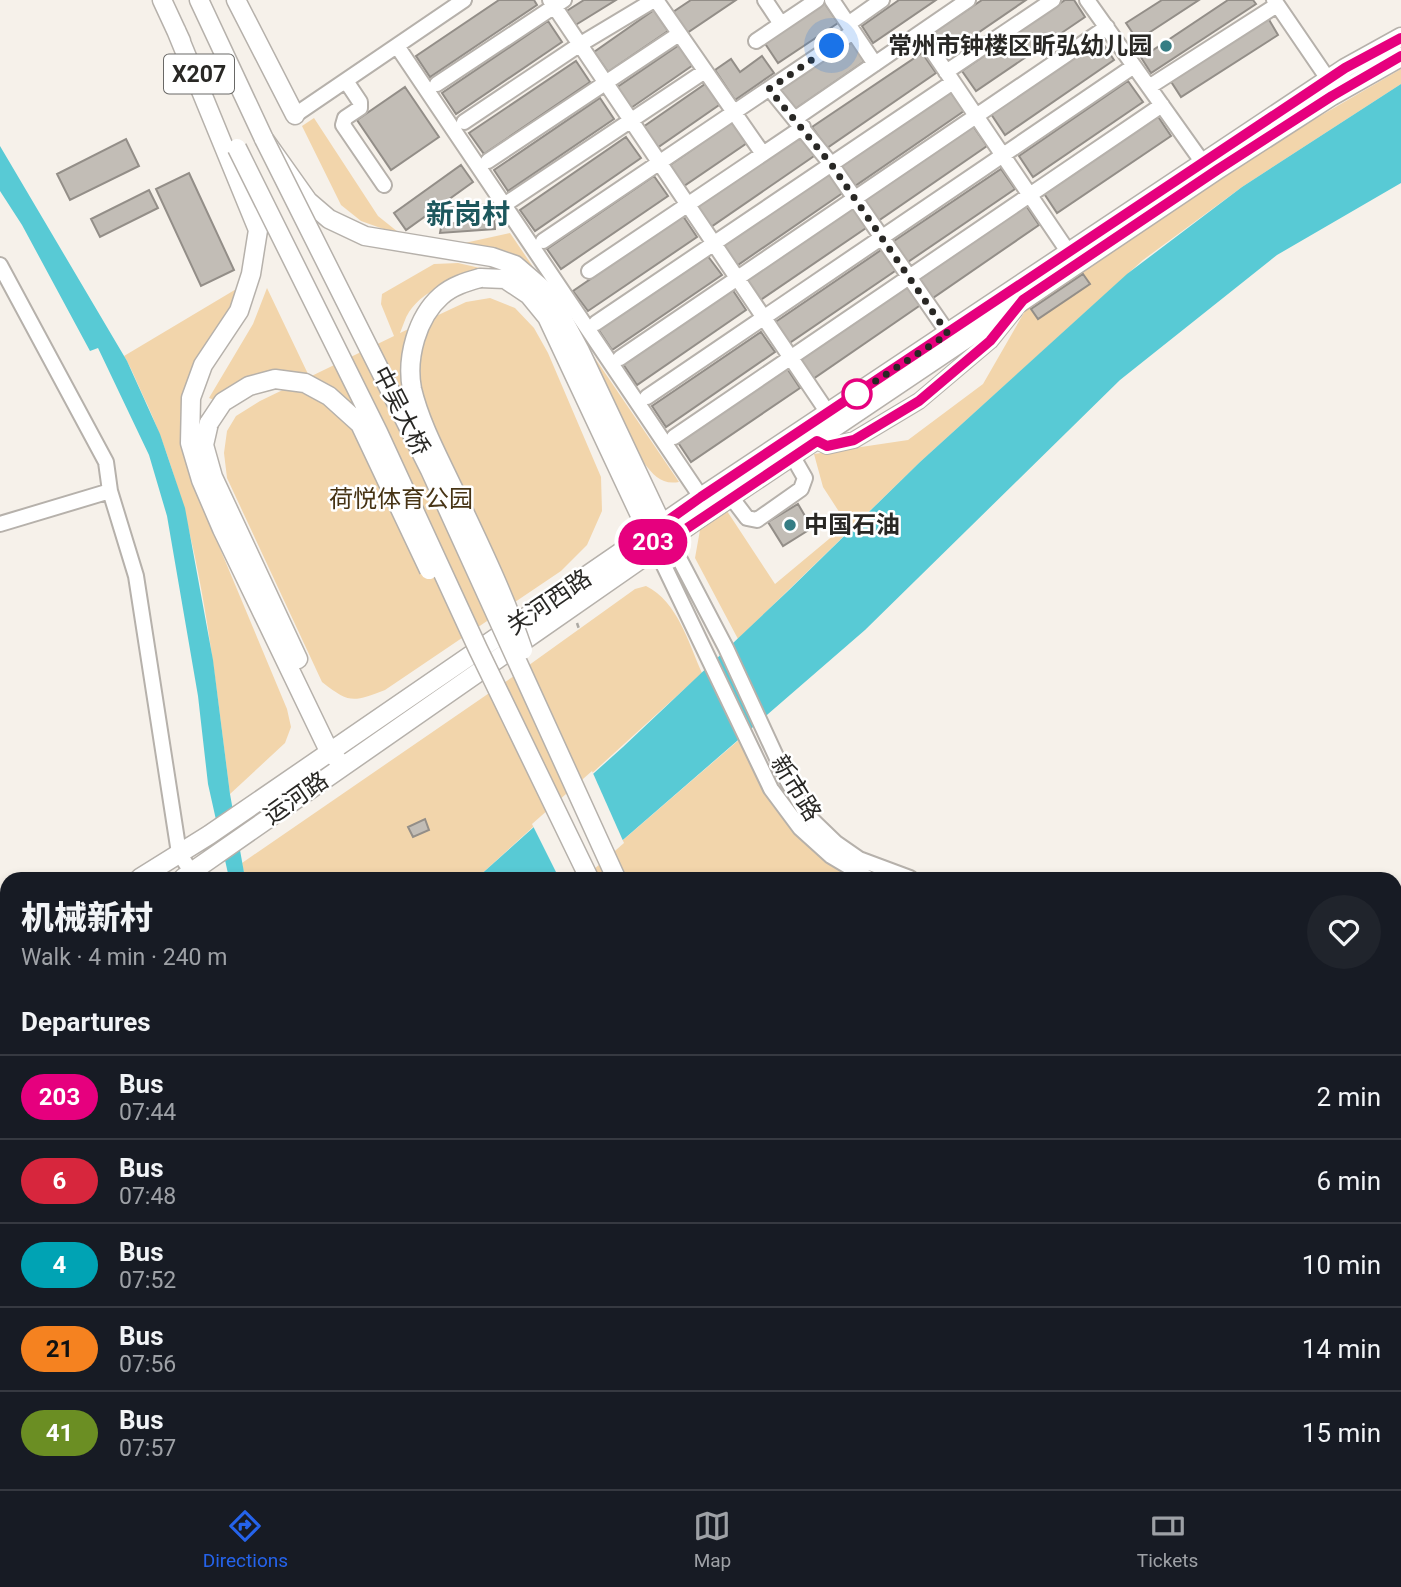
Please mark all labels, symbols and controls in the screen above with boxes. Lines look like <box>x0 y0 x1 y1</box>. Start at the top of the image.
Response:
your location <box>814 28 849 63</box>
place label: 常州市钟楼区昕弘幼儿园 <box>888 32 1152 60</box>
marker: 常州市钟楼区昕弘幼儿园 <box>1158 38 1174 54</box>
road number: X207 <box>164 54 234 94</box>
district label: 新岗村 <box>426 198 510 231</box>
street label: 中吴大桥 <box>367 362 435 460</box>
unlabelled marker <box>842 379 872 409</box>
park label: 荷悦体育公园 <box>329 485 473 513</box>
place label: 中国石油 <box>804 511 900 539</box>
marker: 中国石油 <box>782 517 798 533</box>
line badge: 203 <box>613 519 693 565</box>
text: 203 <box>632 528 674 556</box>
street label: 关河西路 <box>501 564 597 640</box>
street label: 新市路 <box>765 750 827 826</box>
street label: 运河路 <box>258 766 334 830</box>
button: heart <box>1307 895 1381 969</box>
text: 机械新村 <box>21 898 153 937</box>
text: Walk · 4 min · 240 m <box>21 944 227 971</box>
text: Departures <box>21 1007 151 1037</box>
text: Bus <box>119 1069 164 1099</box>
text: 2 min <box>1316 1082 1381 1112</box>
text: 203 <box>39 1083 80 1111</box>
text: 07:44 <box>119 1099 176 1126</box>
text: Bus <box>119 1153 164 1183</box>
text: 6 min <box>1316 1166 1381 1196</box>
text: 6 <box>53 1167 66 1195</box>
text: 07:48 <box>119 1183 176 1210</box>
text: Bus <box>119 1237 164 1267</box>
text: 10 min <box>1302 1250 1381 1280</box>
text: 4 <box>53 1251 66 1279</box>
text: 07:52 <box>119 1267 176 1294</box>
text: Bus <box>119 1321 164 1351</box>
text: 14 min <box>1302 1334 1381 1364</box>
text: 21 <box>46 1335 73 1363</box>
text: 07:56 <box>119 1351 176 1378</box>
text: Bus <box>119 1405 164 1435</box>
text: 15 min <box>1302 1418 1381 1448</box>
text: 41 <box>46 1419 73 1447</box>
text: 07:57 <box>119 1435 176 1462</box>
tab: Directions <box>203 1507 288 1572</box>
tab: Map <box>693 1507 731 1572</box>
tab: Tickets <box>1137 1507 1198 1572</box>

